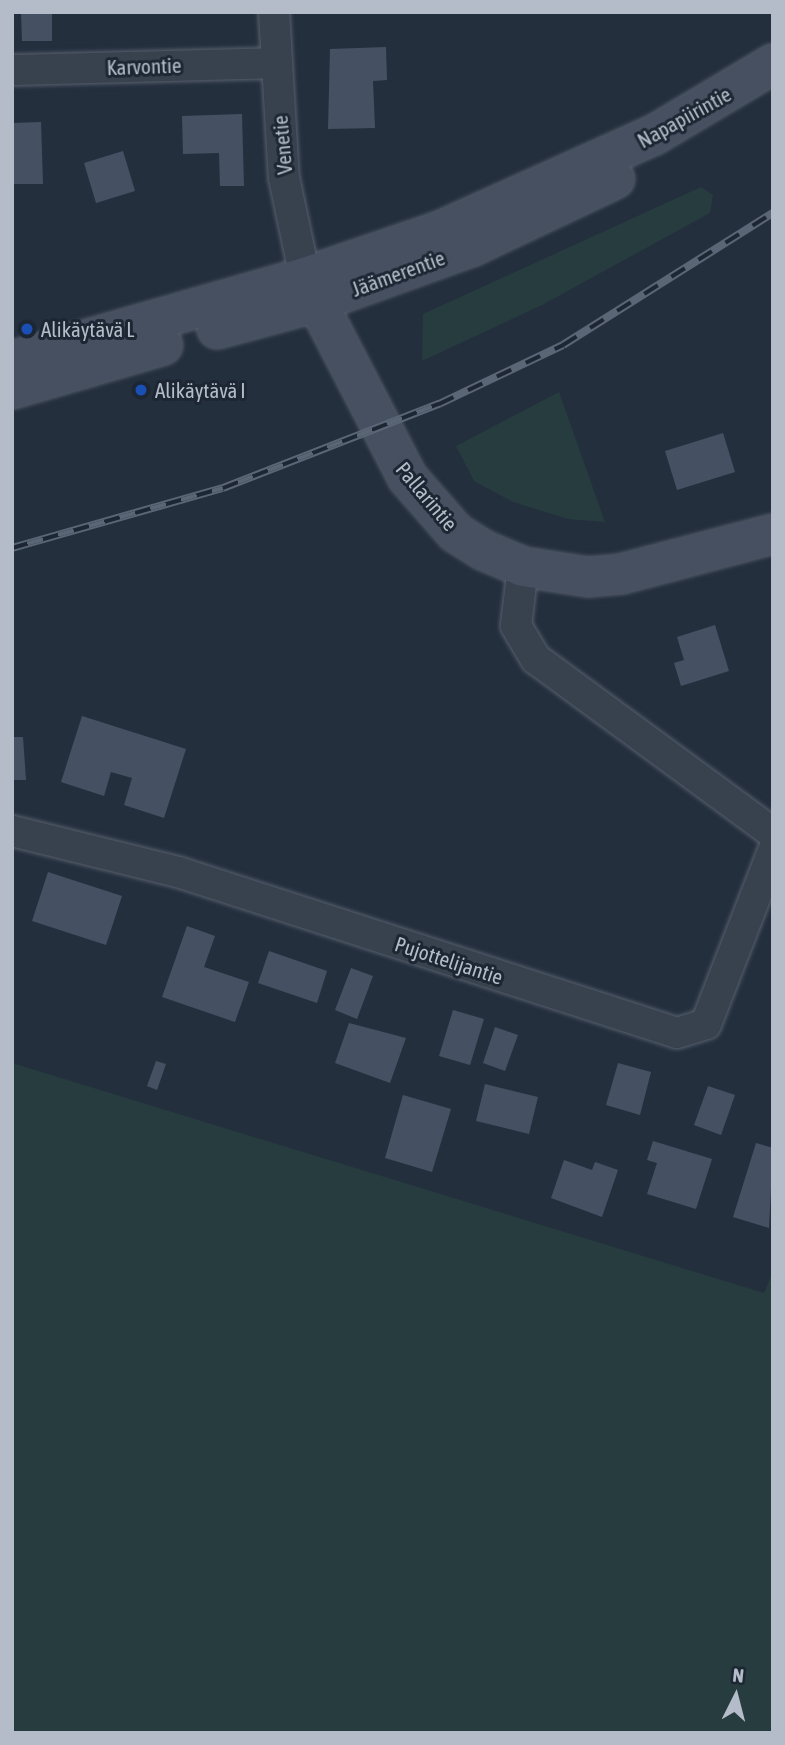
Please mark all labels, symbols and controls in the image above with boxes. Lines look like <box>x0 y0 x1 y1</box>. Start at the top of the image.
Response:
street label: Karvontie <box>106 52 182 80</box>
street label: Napapiirintie <box>633 81 735 153</box>
street label: Venetie <box>267 114 297 176</box>
street label: Jäämerentie <box>348 245 448 301</box>
place label: Alikäytävä L <box>41 316 134 342</box>
marker: Alikäytävä L <box>19 321 35 337</box>
place label: Alikäytävä I <box>155 377 246 403</box>
marker: Alikäytävä I <box>133 382 149 398</box>
street label: Pallarintie <box>391 456 463 536</box>
street label: Pujottelijantie <box>392 931 506 989</box>
north arrow <box>701 1661 771 1731</box>
text: N <box>731 1664 745 1687</box>

